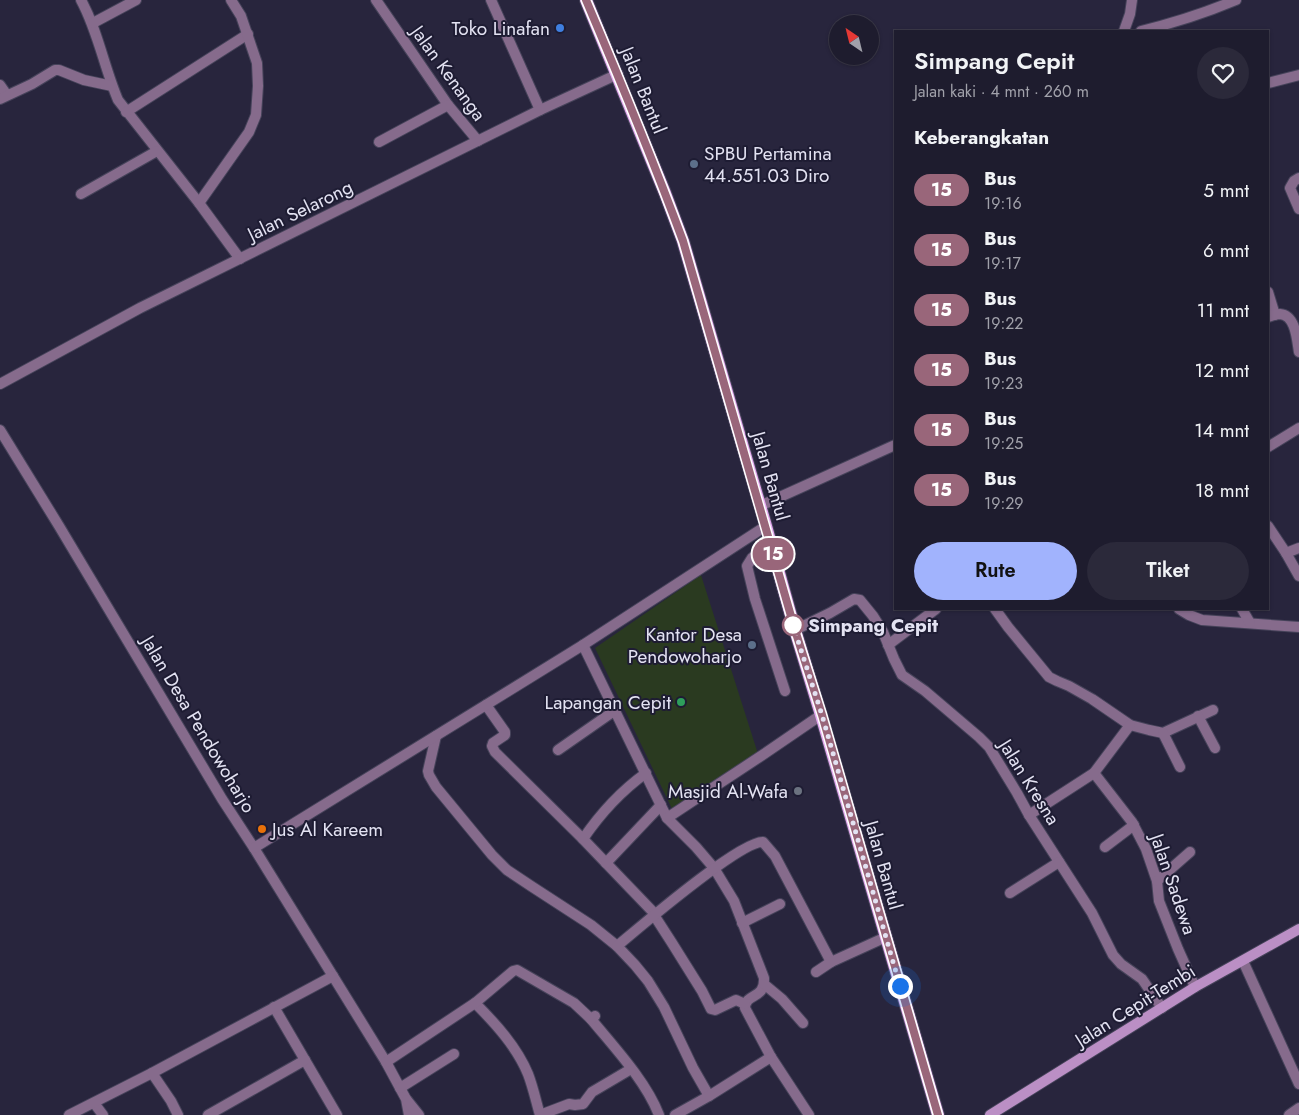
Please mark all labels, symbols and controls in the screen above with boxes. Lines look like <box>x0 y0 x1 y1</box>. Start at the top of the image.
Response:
place label: Toko Linafan <box>451 15 550 42</box>
north arrow <box>829 15 879 65</box>
map controls <box>829 15 879 65</box>
street label: Jalan Kenanga <box>403 18 492 126</box>
marker: Toko Linafan <box>554 22 566 34</box>
street label: Jalan Bantul <box>613 40 673 138</box>
text: Simpang Cepit <box>914 43 1074 78</box>
button: heart <box>1197 47 1249 99</box>
text: Jalan kaki · 4 mnt · 260 m <box>914 80 1089 103</box>
text: Keberangkatan <box>914 124 1049 151</box>
place label: SPBU Pertamina 44.551.03 Diro <box>704 140 832 189</box>
marker: SPBU Pertamina 44.551.03 Diro <box>688 158 700 170</box>
text: Bus <box>984 165 1016 192</box>
street label: Jalan Selarong <box>240 173 357 249</box>
text: 15 <box>931 177 952 203</box>
text: 5 mnt <box>1203 177 1249 204</box>
text: 19:16 <box>984 192 1022 215</box>
text: Bus <box>984 225 1016 252</box>
text: 15 <box>931 237 952 263</box>
text: 6 mnt <box>1203 237 1249 264</box>
text: 19:17 <box>984 252 1021 275</box>
text: Bus <box>984 285 1016 312</box>
text: 15 <box>931 297 952 323</box>
text: 11 mnt <box>1197 297 1249 324</box>
text: 19:22 <box>984 312 1023 335</box>
text: Bus <box>984 345 1016 372</box>
text: 15 <box>931 357 952 383</box>
text: 12 mnt <box>1195 357 1249 384</box>
text: 19:23 <box>984 372 1023 395</box>
text: Bus <box>984 405 1016 432</box>
text: 15 <box>931 417 952 443</box>
text: 14 mnt <box>1194 417 1249 444</box>
street label: Jalan Bantul <box>744 426 796 524</box>
text: 19:25 <box>984 432 1023 455</box>
text: Bus <box>984 465 1016 492</box>
text: 15 <box>931 477 952 503</box>
text: 18 mnt <box>1195 477 1249 504</box>
text: 19:29 <box>984 492 1024 515</box>
line badge: 15 <box>750 538 796 570</box>
text: 15 <box>763 541 783 567</box>
button: Rute <box>914 542 1077 600</box>
button: Tiket <box>1087 542 1249 600</box>
place label: Simpang Cepit <box>808 612 938 639</box>
marker: Simpang Cepit <box>782 614 804 636</box>
place label: Kantor Desa Pendowoharjo <box>628 621 742 670</box>
street label: Jalan Desa Pendowoharjo <box>133 628 262 818</box>
marker: Kantor Desa Pendowoharjo <box>746 639 758 651</box>
place label: Lapangan Cepit <box>545 689 671 716</box>
marker: Lapangan Cepit <box>675 696 687 708</box>
street label: Jalan Kresna <box>991 732 1067 830</box>
place label: Masjid Al-Wafa <box>668 778 788 805</box>
marker: Masjid Al-Wafa <box>792 785 804 797</box>
street label: Jalan Bantul <box>857 815 909 913</box>
place label: Jus Al Kareem <box>269 816 383 843</box>
marker: Jus Al Kareem <box>256 823 268 835</box>
street label: Jalan Sadewa <box>1143 827 1203 938</box>
street label: Jalan Cepit-Tembi <box>1067 958 1201 1055</box>
your location <box>888 974 913 999</box>

